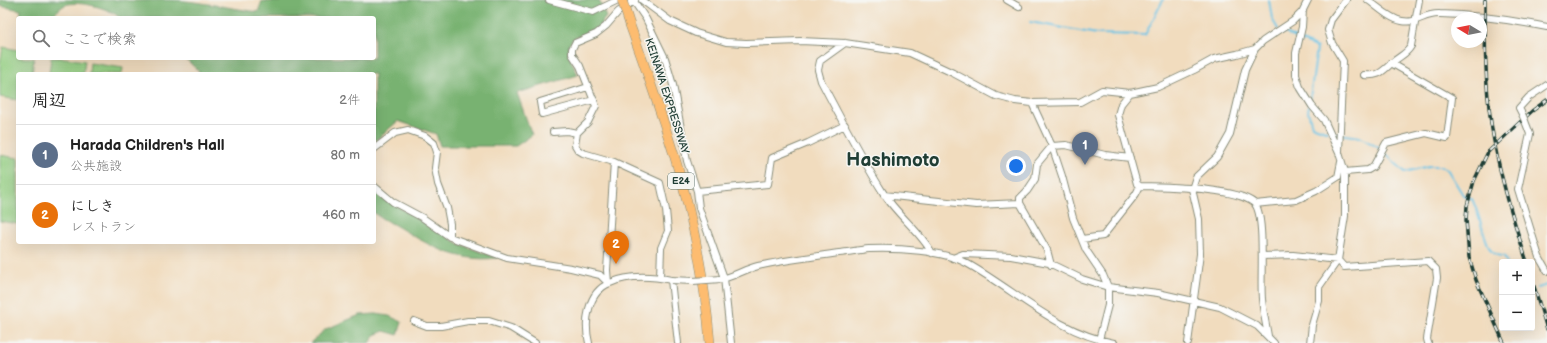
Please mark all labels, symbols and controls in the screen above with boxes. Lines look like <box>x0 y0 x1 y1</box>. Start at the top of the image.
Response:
north arrow <box>1451 12 1487 48</box>
search box <box>16 16 376 60</box>
icon: search <box>30 27 52 49</box>
text: ここで検索 <box>62 30 137 49</box>
street label: KEINAWA EXPRESSWAY <box>642 36 692 156</box>
text: 周辺 <box>32 91 66 111</box>
text: 2件 <box>339 92 360 108</box>
pin: 1 <box>1072 132 1098 165</box>
text: Harada Children's Hall <box>70 136 224 155</box>
text: 1 <box>42 147 48 163</box>
text: 80 m <box>331 147 360 163</box>
district label: Hashimoto <box>846 149 940 172</box>
your location <box>1006 156 1026 176</box>
text: 公共施設 <box>70 158 122 174</box>
road number: E24 <box>668 173 694 189</box>
text: にしき <box>70 197 115 216</box>
text: 2 <box>41 207 49 223</box>
text: 460 m <box>322 207 360 223</box>
text: レストラン <box>70 219 136 235</box>
pin: 2 <box>603 231 629 264</box>
map controls <box>1499 259 1535 331</box>
button: + <box>1499 259 1535 295</box>
button: − <box>1499 295 1535 331</box>

